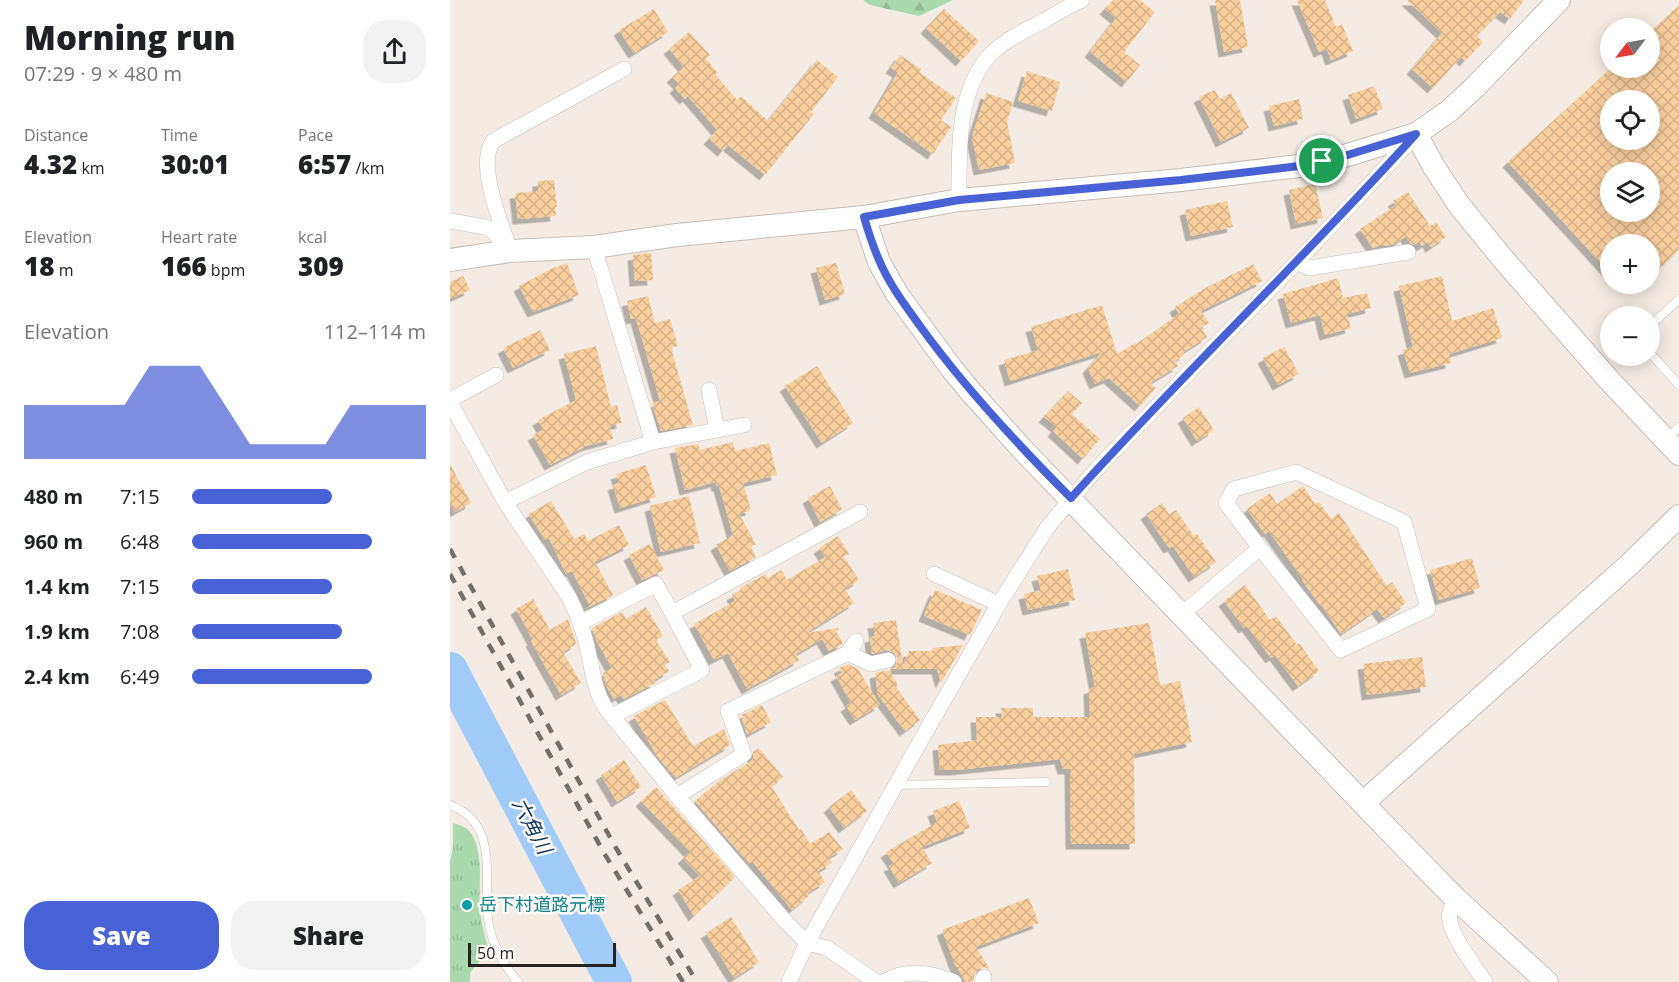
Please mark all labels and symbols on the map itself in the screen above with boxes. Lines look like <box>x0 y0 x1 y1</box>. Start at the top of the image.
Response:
north arrow <box>1600 18 1660 78</box>
pin <box>1296 135 1347 186</box>
water label: 六角川 <box>506 793 559 860</box>
place label: 岳下村道路元標 <box>479 892 605 916</box>
marker: 岳下村道路元標 <box>460 898 474 912</box>
scale bar <box>468 940 616 968</box>

